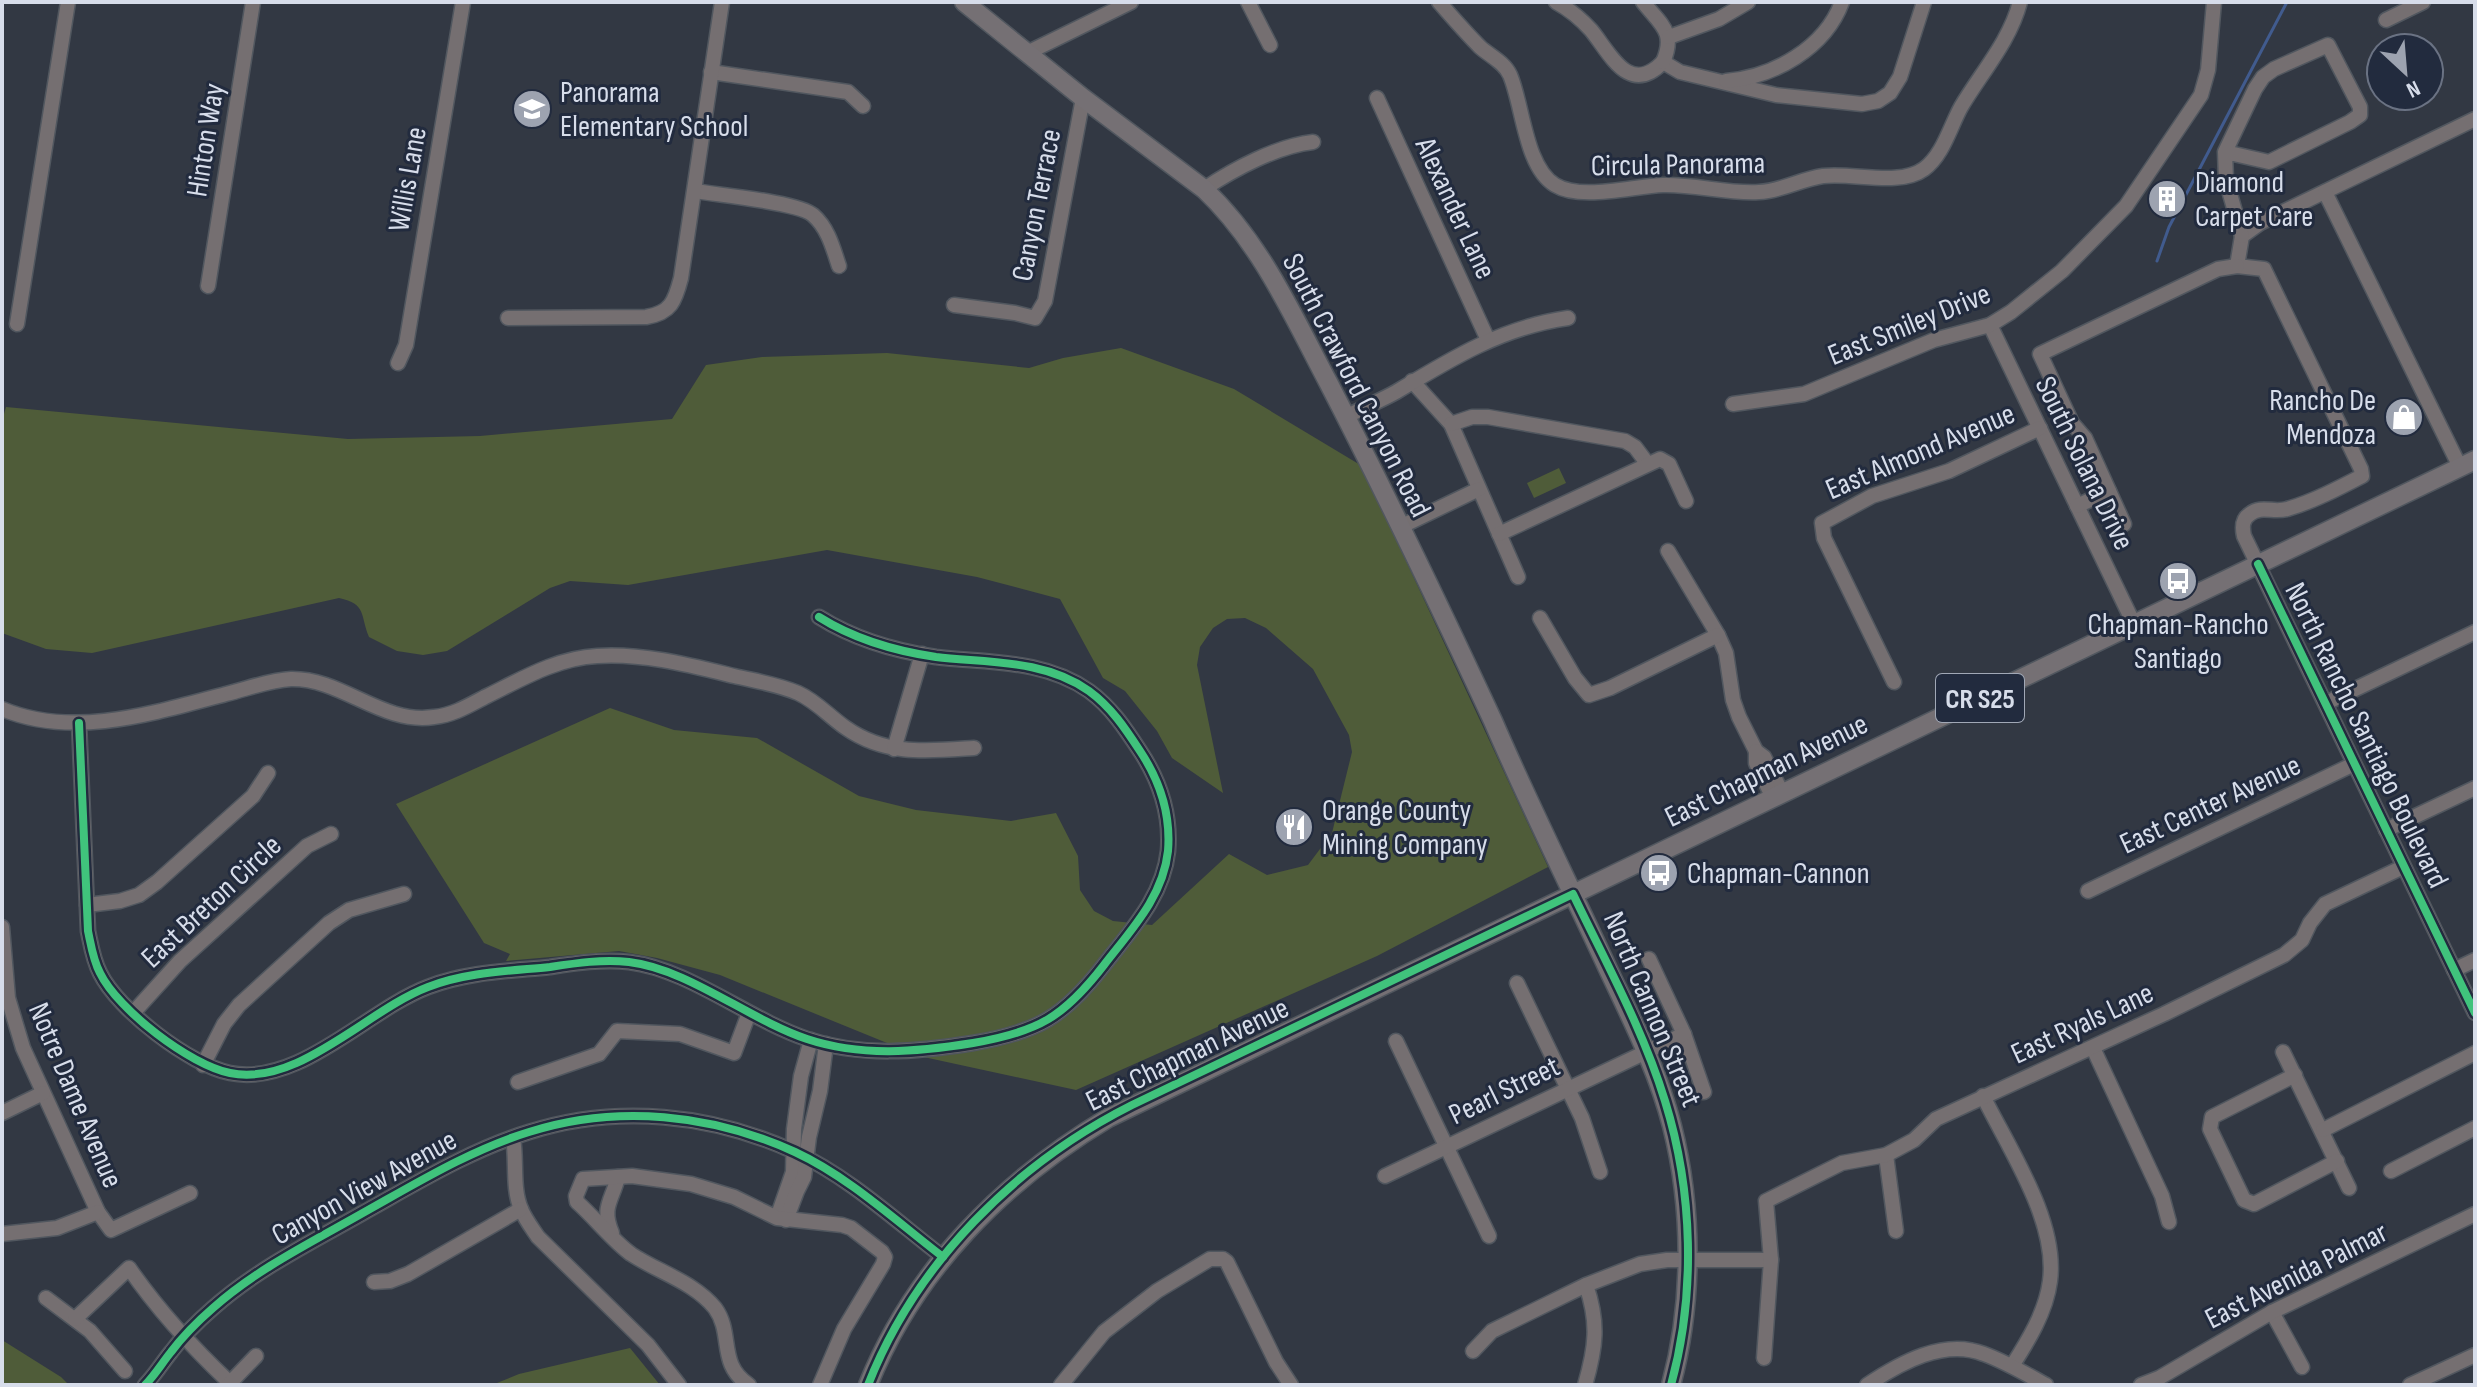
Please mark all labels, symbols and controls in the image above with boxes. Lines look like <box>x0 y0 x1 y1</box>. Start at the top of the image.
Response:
north arrow <box>2365 32 2445 112</box>
text: N <box>2402 74 2424 103</box>
place label: Panorama Elementary School <box>560 75 748 145</box>
street label: Hinton Way <box>179 80 233 200</box>
school or university icon: Panorama Elementary School <box>511 88 553 130</box>
street label: Willis Lane <box>381 124 435 234</box>
street label: Canyon Terrace <box>1005 126 1069 284</box>
street label: Alexander Lane <box>1406 131 1503 285</box>
street label: Circula Panorama <box>1591 145 1765 185</box>
place label: Diamond Carpet Care <box>2195 165 2313 235</box>
building icon: Diamond Carpet Care <box>2146 178 2188 220</box>
street label: South Crawford Canyon Road <box>1274 248 1438 523</box>
street label: East Smiley Drive <box>1823 276 1996 374</box>
street label: South Solana Drive <box>2027 371 2142 556</box>
place label: Rancho De Mendoza <box>2269 383 2376 453</box>
street label: East Almond Avenue <box>1820 396 2020 508</box>
shop icon: Rancho De Mendoza <box>2383 396 2425 438</box>
bus stop icon: Chapman-Rancho Santiago <box>2157 560 2199 602</box>
street label: North Rancho Santiago Boulevard <box>2276 577 2456 894</box>
place label: Chapman-Rancho Santiago <box>2087 607 2269 677</box>
road number: CR S25 <box>1936 674 2024 722</box>
street label: East Chapman Avenue <box>1659 706 1874 836</box>
street label: East Center Avenue <box>2114 747 2307 862</box>
place label: Orange County Mining Company <box>1322 793 1488 863</box>
restaurant icon: Orange County Mining Company <box>1273 806 1315 848</box>
street label: East Breton Circle <box>134 828 289 976</box>
bus stop icon: Chapman-Cannon <box>1638 852 1680 894</box>
place label: Chapman-Cannon <box>1687 856 1870 892</box>
street label: North Cannon Street <box>1595 907 1709 1112</box>
street label: East Ryals Lane <box>2006 975 2159 1073</box>
street label: East Chapman Avenue <box>1080 990 1295 1120</box>
street label: Notre Dame Avenue <box>20 998 130 1193</box>
street label: Pearl Street <box>1443 1049 1566 1133</box>
street label: Canyon View Avenue <box>266 1122 463 1253</box>
street label: East Avenida Palmar <box>2199 1214 2394 1337</box>

